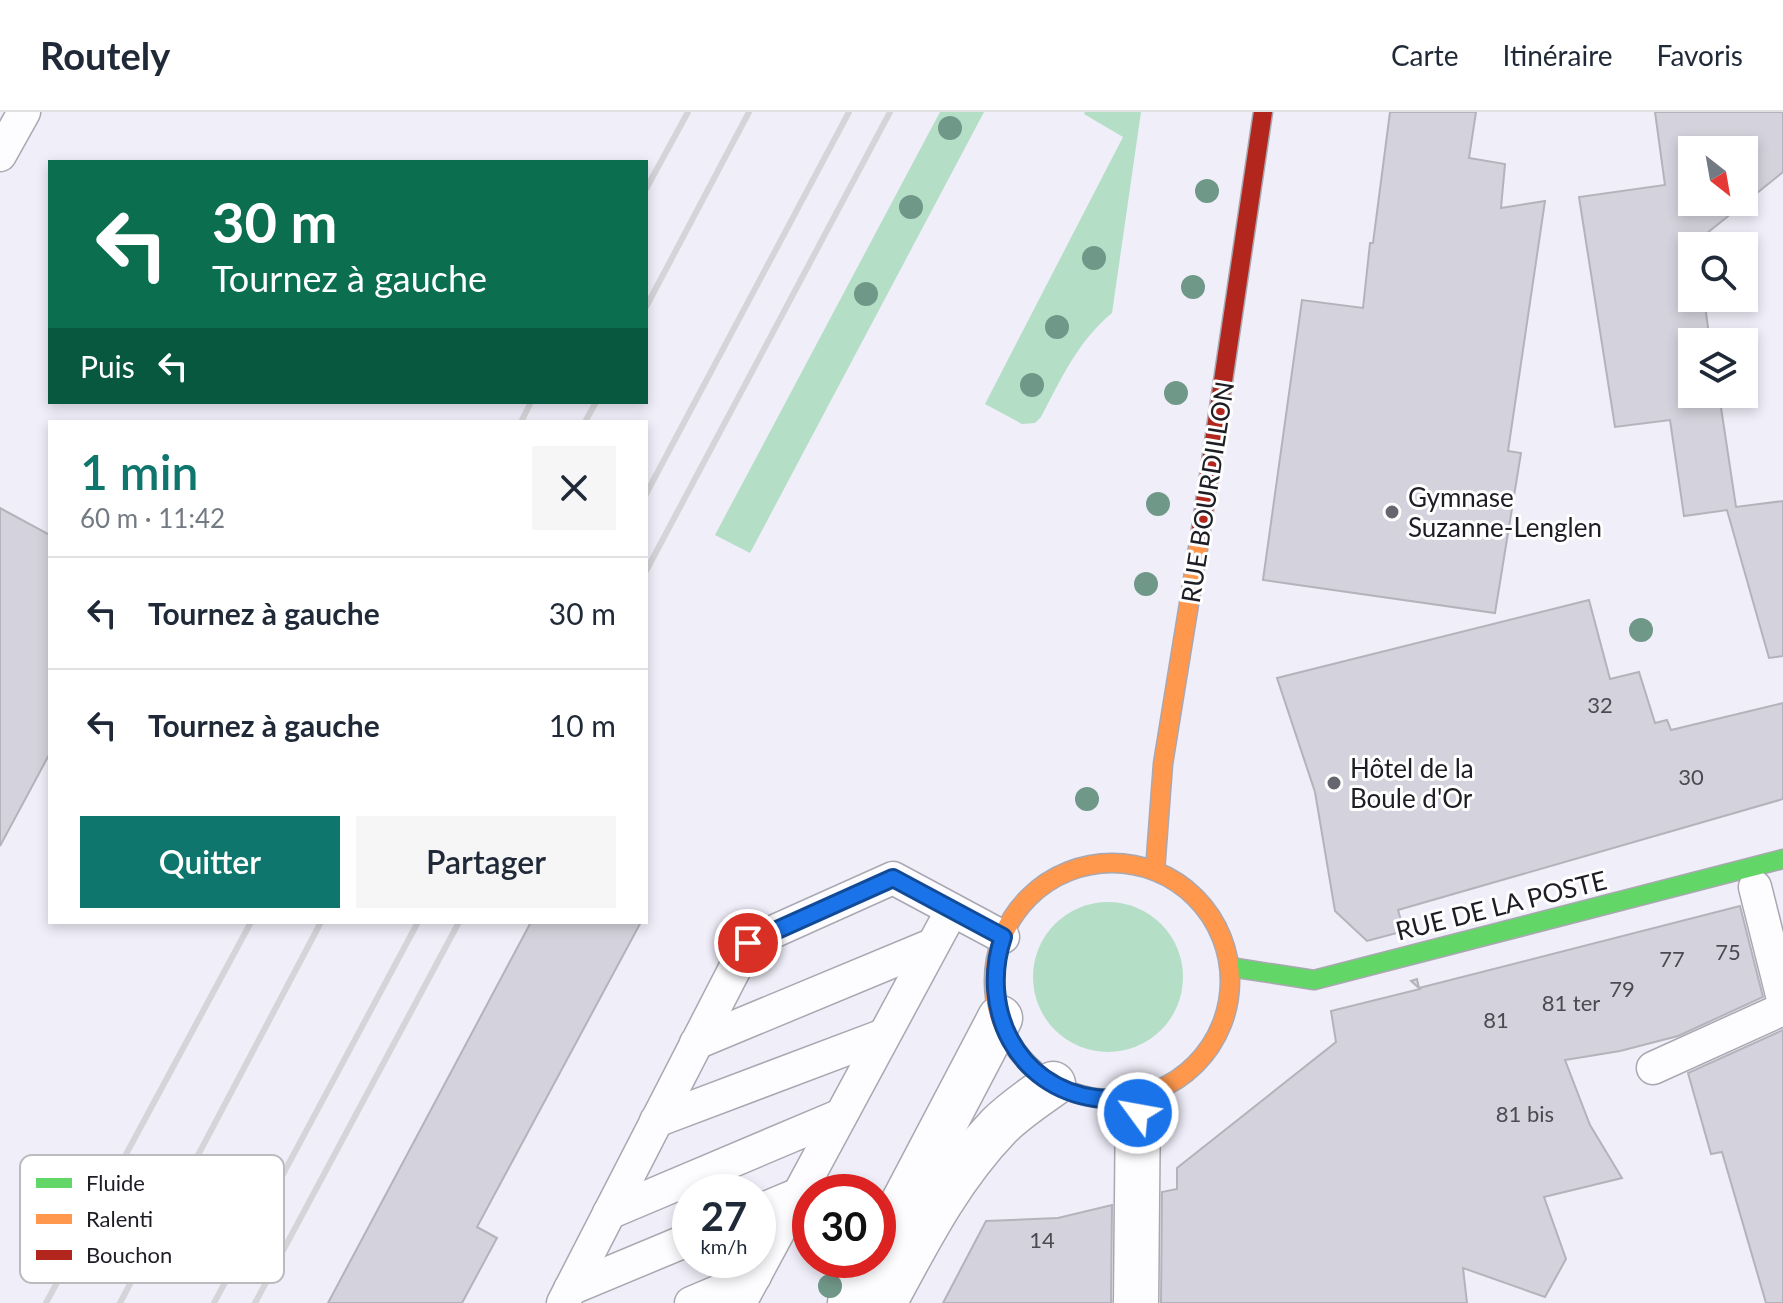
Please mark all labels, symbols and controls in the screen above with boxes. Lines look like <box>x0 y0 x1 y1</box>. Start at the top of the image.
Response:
text: Routely <box>40 32 170 78</box>
text: Carte <box>1391 38 1458 72</box>
text: Itinéraire <box>1502 38 1613 72</box>
text: Favoris <box>1657 38 1743 72</box>
north arrow <box>1678 136 1758 216</box>
map controls <box>1678 136 1758 408</box>
text: 30 m <box>212 188 337 255</box>
icon: left <box>80 192 184 296</box>
button: search <box>1678 232 1758 312</box>
text: Tournez à gauche <box>212 256 487 300</box>
button: layers <box>1678 328 1758 408</box>
icon: left <box>151 344 195 388</box>
text: Puis <box>80 348 135 384</box>
street label: RUE BOURDILLON <box>1174 379 1240 605</box>
text: 1 min <box>80 443 198 500</box>
button: close <box>532 446 616 530</box>
place label: Gymnase Suzanne-Lenglen <box>1408 481 1602 543</box>
text: 60 m · 11:42 <box>80 502 225 534</box>
marker: Gymnase Suzanne-Lenglen <box>1383 503 1401 521</box>
icon: left <box>80 591 124 635</box>
text: Tournez à gauche <box>148 595 380 631</box>
text: 30 m <box>549 595 616 631</box>
house number: 32 <box>1587 691 1613 718</box>
icon: left <box>80 703 124 747</box>
text: Tournez à gauche <box>148 707 380 743</box>
text: 10 m <box>549 707 616 743</box>
place label: Hôtel de la Boule d'Or <box>1350 752 1474 814</box>
house number: 30 <box>1678 763 1704 790</box>
marker: Hôtel de la Boule d'Or <box>1325 774 1343 792</box>
button: Quitter <box>80 816 340 908</box>
button: Partager <box>356 816 616 908</box>
street label: RUE DE LA POSTE <box>1392 863 1610 947</box>
pin <box>714 909 782 977</box>
icon: arrive <box>726 921 770 965</box>
house number: 75 <box>1715 938 1741 965</box>
house number: 77 <box>1659 945 1685 972</box>
house number: 79 <box>1609 975 1635 1002</box>
house number: 81 ter <box>1542 989 1600 1016</box>
house number: 81 <box>1483 1006 1509 1033</box>
position arrow <box>1096 1071 1180 1155</box>
house number: 81 bis <box>1496 1100 1554 1127</box>
legend <box>20 1155 284 1283</box>
text: Fluide <box>86 1169 145 1196</box>
speed limit sign: 30 <box>792 1174 896 1278</box>
text: 27 <box>701 1192 747 1240</box>
text: Ralenti <box>86 1205 153 1232</box>
house number: 14 <box>1029 1226 1055 1253</box>
text: km/h <box>701 1234 747 1258</box>
text: Bouchon <box>86 1241 172 1268</box>

